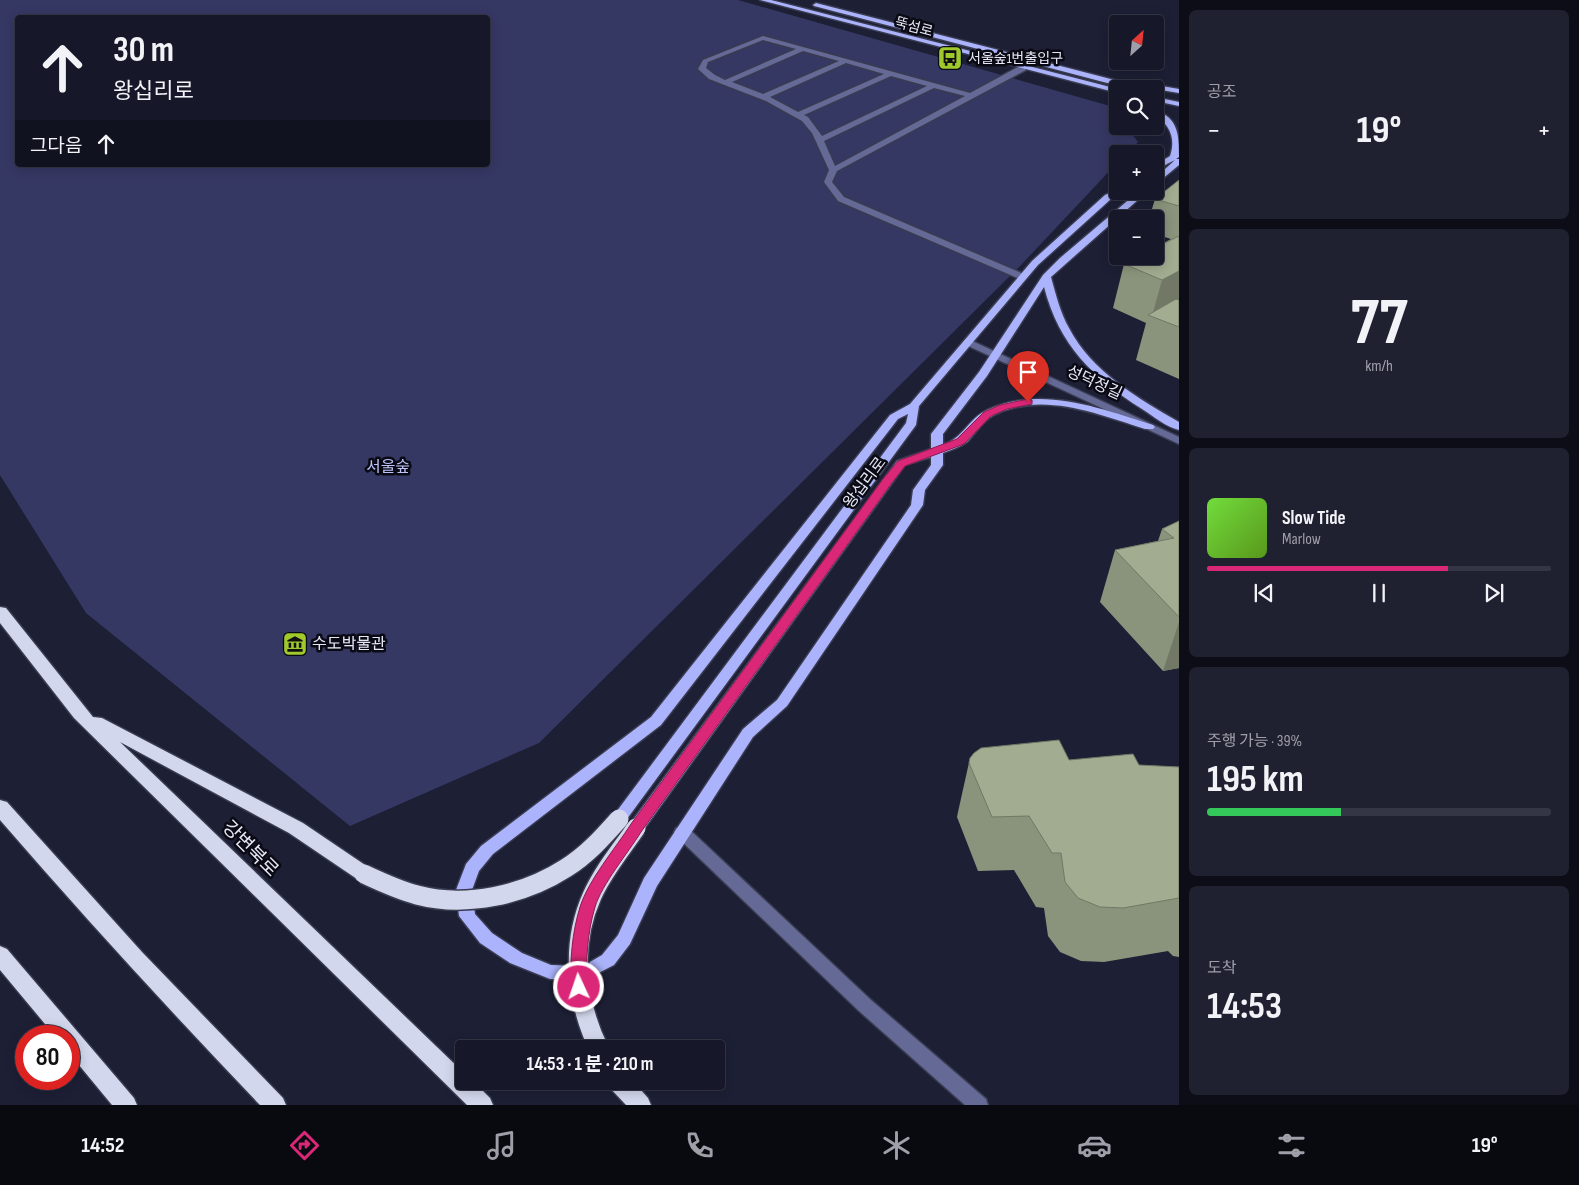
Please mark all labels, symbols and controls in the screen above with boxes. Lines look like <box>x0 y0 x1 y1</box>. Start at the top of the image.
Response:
street label: 뚝섬로 <box>893 14 935 40</box>
north arrow <box>1109 15 1164 70</box>
map controls <box>1109 15 1164 265</box>
text: 30 m <box>113 29 174 72</box>
icon: ahead <box>30 35 95 100</box>
bus stop icon: 서울숲1번출입구 <box>937 45 963 71</box>
place label: 서울숲1번출입구 <box>968 50 1063 67</box>
text: 왕십리로 <box>113 78 194 105</box>
button: search <box>1109 80 1164 135</box>
text: 공조 <box>1207 83 1236 102</box>
text: 19° <box>1357 108 1401 153</box>
text: − <box>1207 114 1221 147</box>
text: + <box>1537 114 1551 147</box>
icon: ahead <box>92 130 120 158</box>
text: 그다음 <box>30 135 82 158</box>
button: + <box>1109 145 1164 200</box>
button: − <box>1109 210 1164 265</box>
text: 77 <box>1351 285 1407 363</box>
pin <box>1007 351 1049 402</box>
text: km/h <box>1365 357 1393 376</box>
icon: arrive <box>1014 358 1042 386</box>
street label: 성덕정길 <box>1063 362 1125 404</box>
street label: 왕십리로 <box>840 454 890 512</box>
park label: 서울숲 <box>366 458 410 477</box>
text: Slow Tide <box>1282 507 1346 530</box>
text: Marlow <box>1282 530 1321 549</box>
icon: previous <box>1250 579 1278 607</box>
icon: pause <box>1365 579 1393 607</box>
icon: next <box>1480 579 1508 607</box>
museum icon: 수도박물관 <box>282 631 308 657</box>
place label: 수도박물관 <box>312 635 386 654</box>
text: 주행 가능 · 39% <box>1207 732 1302 751</box>
text: 195 km <box>1207 757 1304 802</box>
street label: 강변북로 <box>217 816 283 882</box>
text: 도착 <box>1207 959 1236 978</box>
position arrow <box>552 960 604 1012</box>
text: 14:53 <box>1207 984 1282 1029</box>
speed limit sign: 80 <box>15 1025 80 1090</box>
text: 14:53 · 1 분 · 210 m <box>527 1053 653 1076</box>
icon: directions <box>287 1128 322 1163</box>
icon: music <box>484 1128 519 1163</box>
icon: phone <box>682 1128 717 1163</box>
icon: climate <box>879 1128 914 1163</box>
icon: car <box>1077 1128 1112 1163</box>
icon: filters <box>1274 1128 1309 1163</box>
text: 14:52 <box>81 1132 124 1159</box>
text: 19° <box>1472 1132 1498 1159</box>

